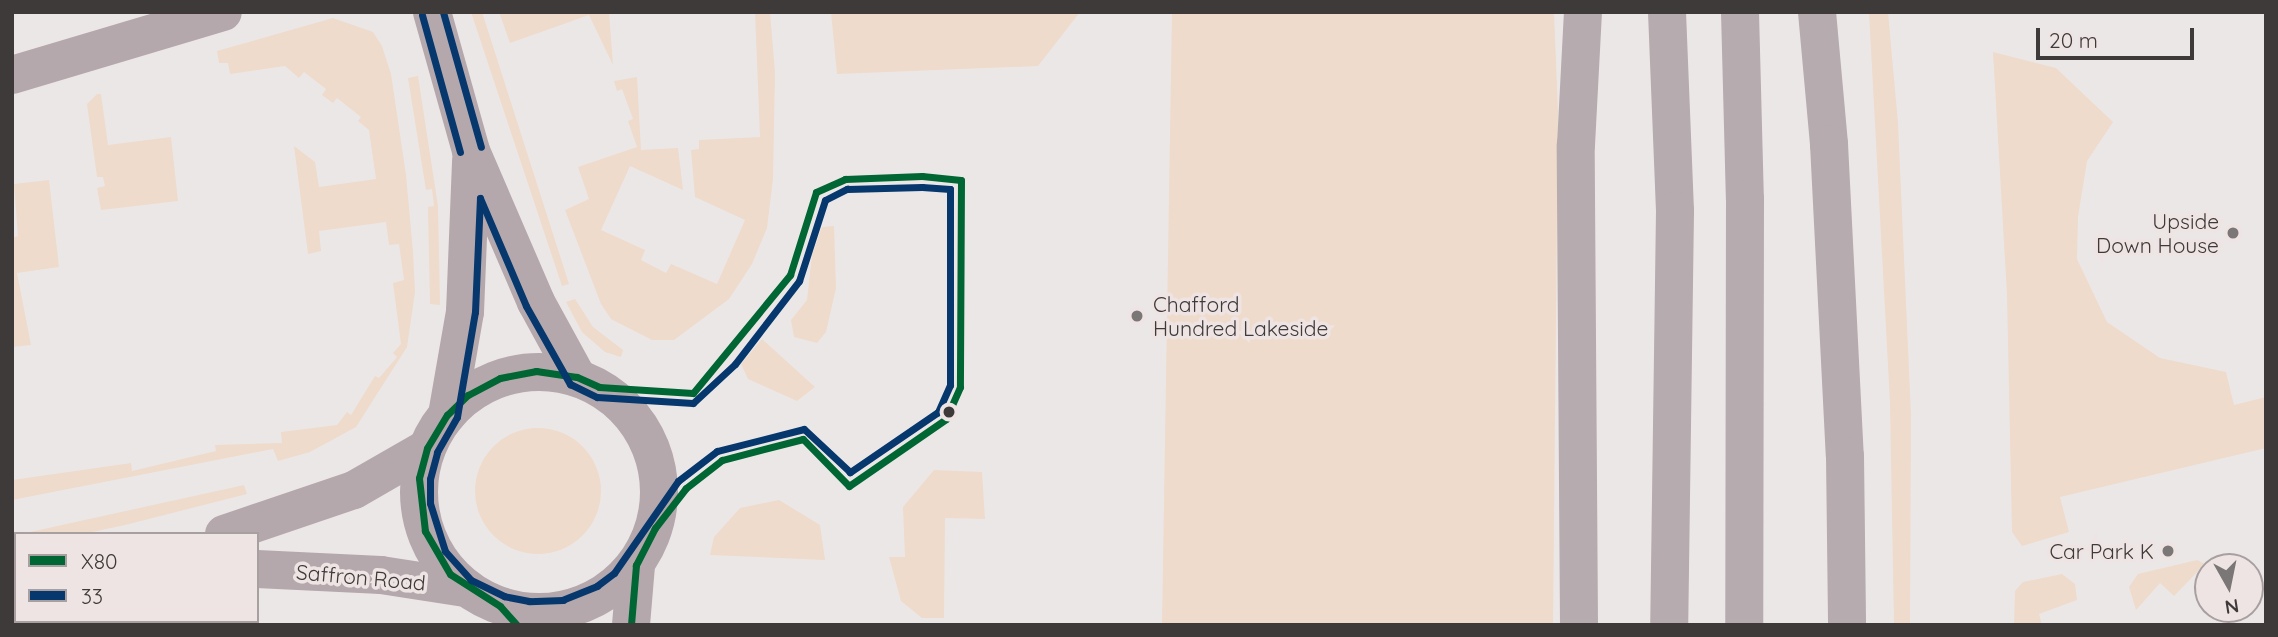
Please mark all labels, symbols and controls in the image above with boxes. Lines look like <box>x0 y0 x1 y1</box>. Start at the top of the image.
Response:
scale bar <box>2040 14 2198 58</box>
text: 20 m <box>2049 27 2098 53</box>
place label: Upside Down House <box>2096 208 2219 258</box>
marker: Upside Down House <box>2225 225 2241 241</box>
place label: Chafford Hundred Lakeside <box>1153 291 1328 341</box>
marker: Chafford Hundred Lakeside <box>1127 306 1147 326</box>
unlabelled marker <box>942 405 956 419</box>
legend <box>14 532 259 623</box>
place label: Car Park K <box>2049 538 2154 564</box>
marker: Car Park K <box>2160 543 2176 559</box>
text: X80 <box>81 548 118 574</box>
north arrow <box>2194 553 2264 623</box>
street label: Saffron Road <box>295 559 427 595</box>
text: 33 <box>81 583 103 609</box>
text: N <box>2223 594 2241 620</box>

